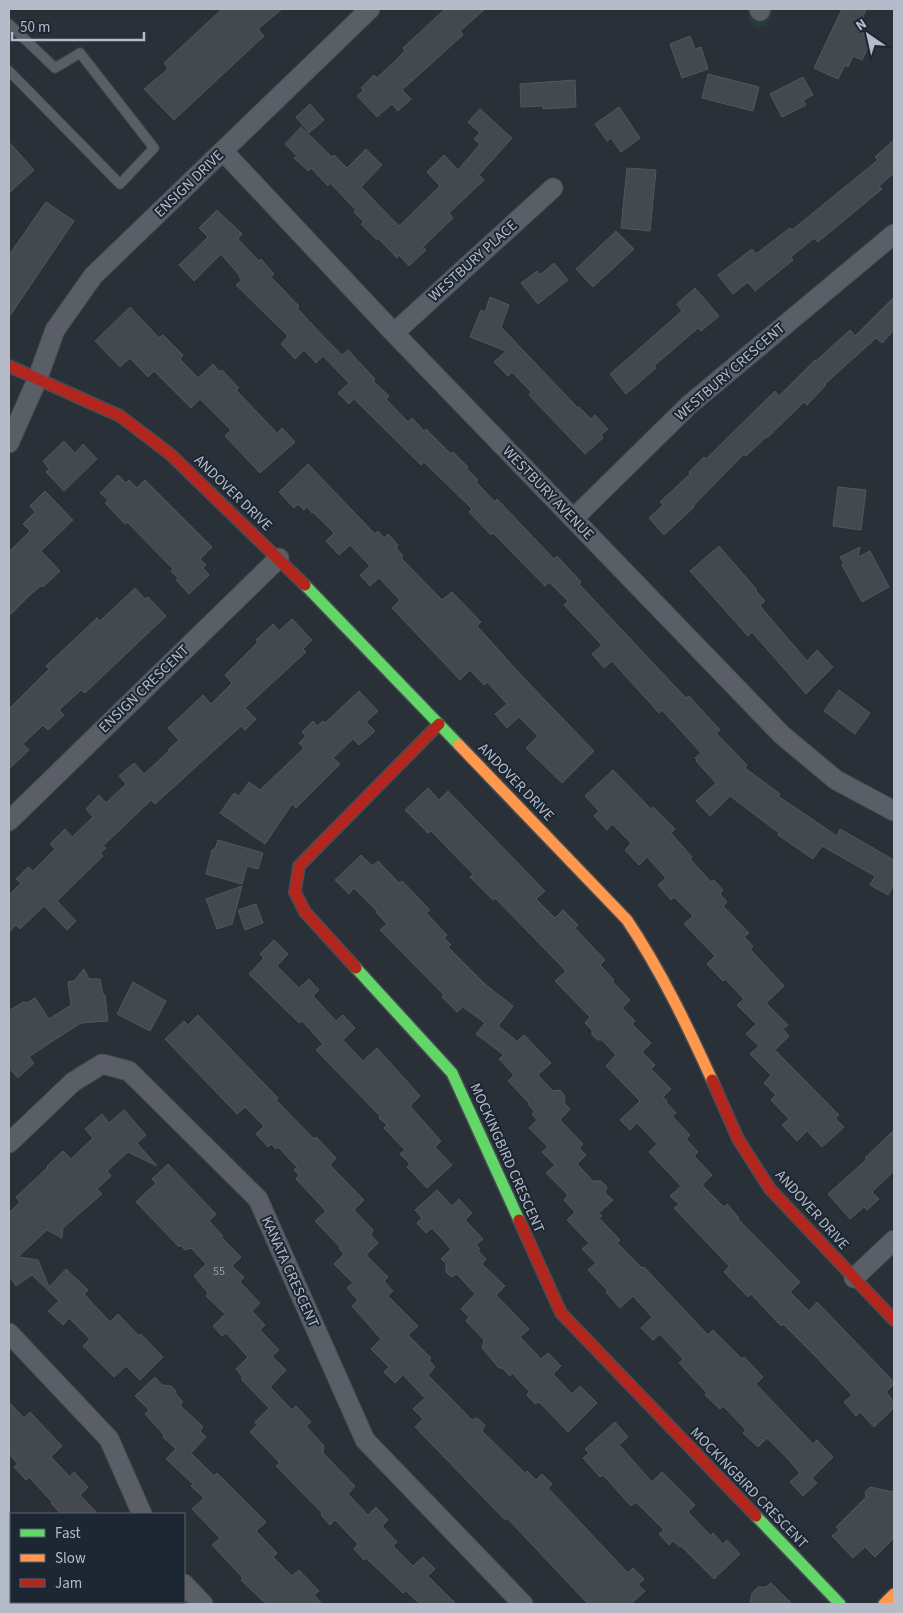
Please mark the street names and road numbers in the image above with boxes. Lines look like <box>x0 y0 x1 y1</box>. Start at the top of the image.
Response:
street label: ENSIGN DRIVE <box>150 146 228 222</box>
street label: WESTBURY PLACE <box>424 215 522 307</box>
street label: WESTBURY CRESCENT <box>670 318 790 426</box>
street label: WESTBURY AVENUE <box>498 441 598 545</box>
street label: ANDOVER DRIVE <box>189 450 277 536</box>
street label: ENSIGN CRESCENT <box>94 640 194 738</box>
street label: ANDOVER DRIVE <box>473 738 559 826</box>
street label: MOCKINGBIRD CRESCENT <box>465 1080 549 1236</box>
street label: ANDOVER DRIVE <box>770 1165 854 1255</box>
street label: KANATA CRESCENT <box>256 1213 324 1331</box>
street label: MOCKINGBIRD CRESCENT <box>685 1423 813 1553</box>

